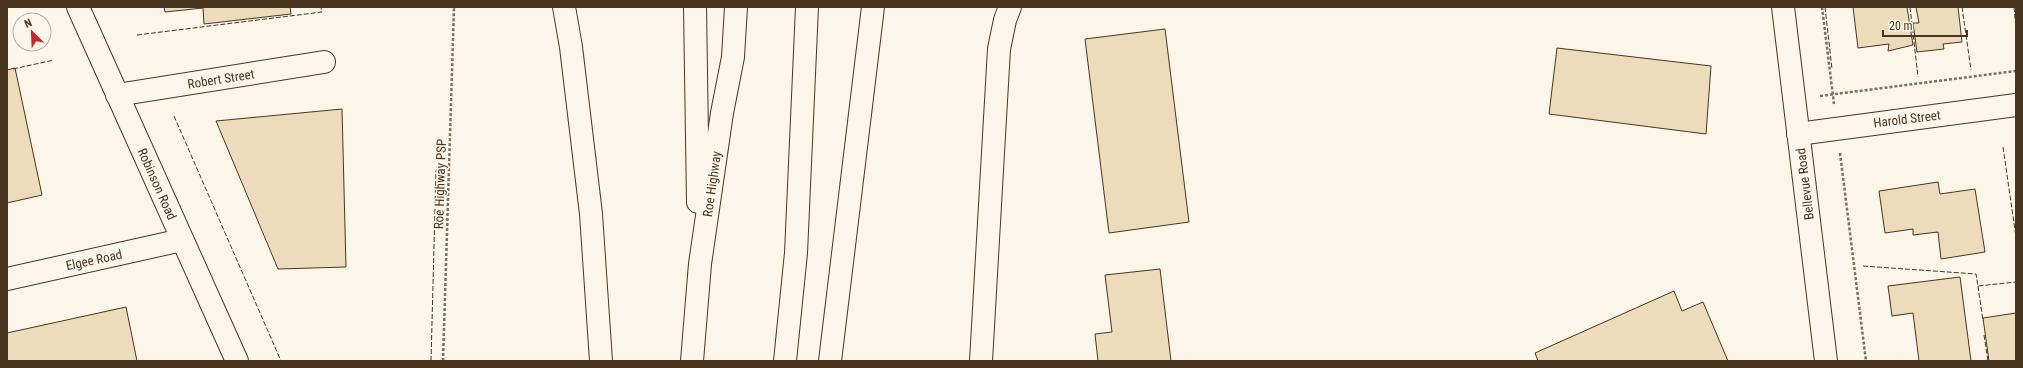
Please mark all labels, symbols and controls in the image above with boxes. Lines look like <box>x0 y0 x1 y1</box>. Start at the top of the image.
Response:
north arrow <box>12 12 52 52</box>
scale bar <box>1883 12 1967 38</box>
text: N <box>22 16 34 31</box>
text: 20 m <box>1889 19 1913 33</box>
street label: Robert Street <box>186 66 256 92</box>
street label: Harold Street <box>1873 107 1942 131</box>
street label: Roe Highway PSP <box>431 139 449 229</box>
street label: Robinson Road <box>134 146 180 222</box>
street label: Bellevue Road <box>1793 147 1817 221</box>
street label: Roe Highway <box>700 150 724 218</box>
street label: Elgee Road <box>64 247 124 273</box>

